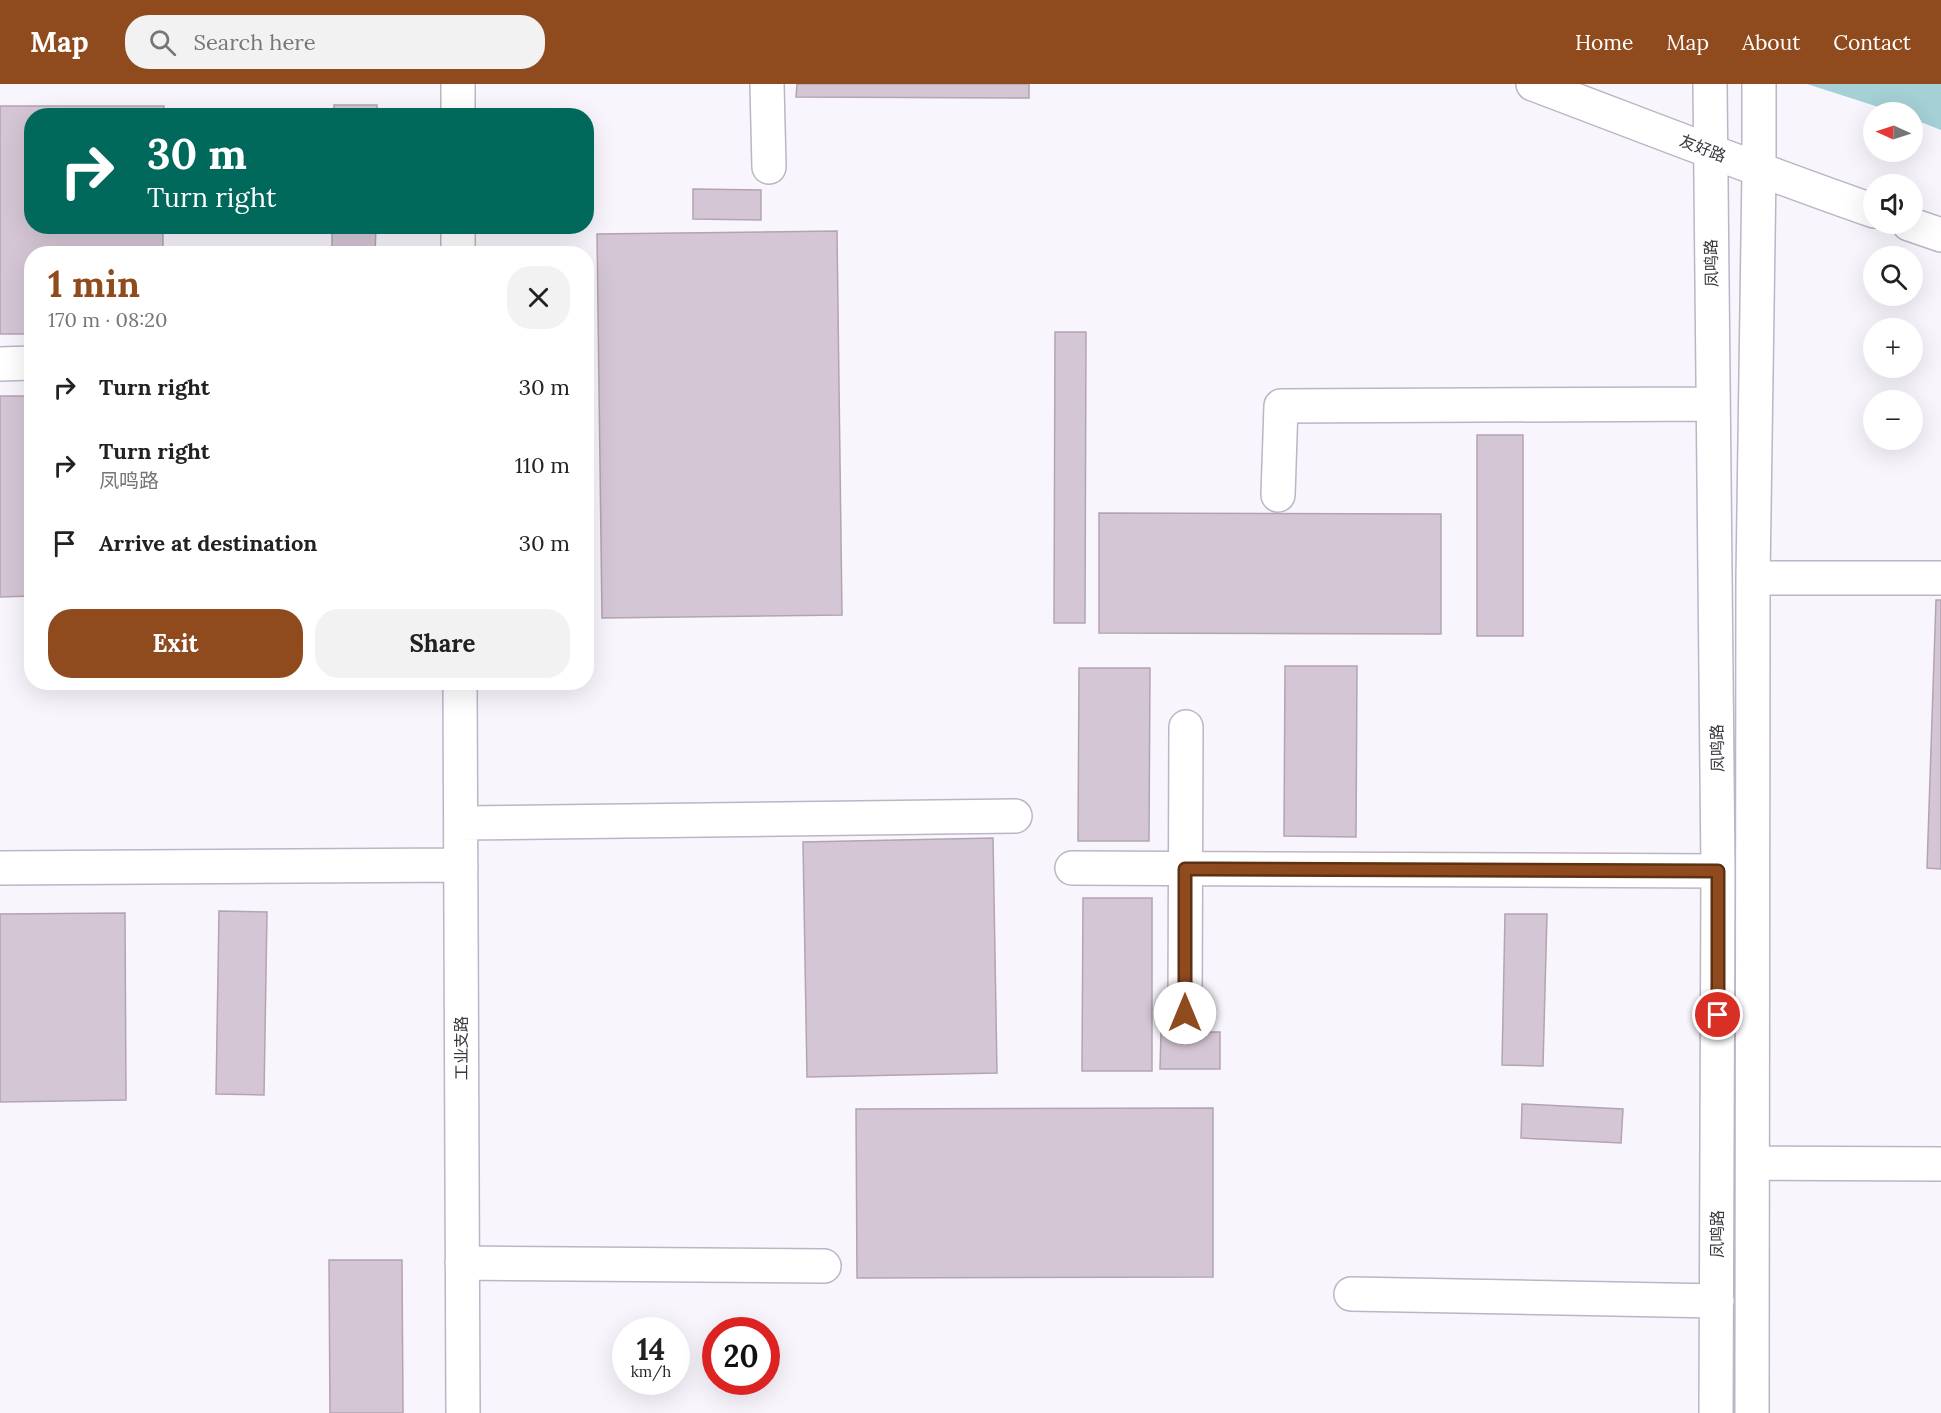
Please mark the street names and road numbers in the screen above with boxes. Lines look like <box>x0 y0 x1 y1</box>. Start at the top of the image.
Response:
street label: 友好路 <box>1677 130 1729 166</box>
street label: 凤鸣路 <box>1701 239 1721 287</box>
street label: 凤鸣路 <box>1707 724 1727 772</box>
street label: 工业支路 <box>451 1016 471 1080</box>
street label: 凤鸣路 <box>1707 1210 1727 1258</box>

